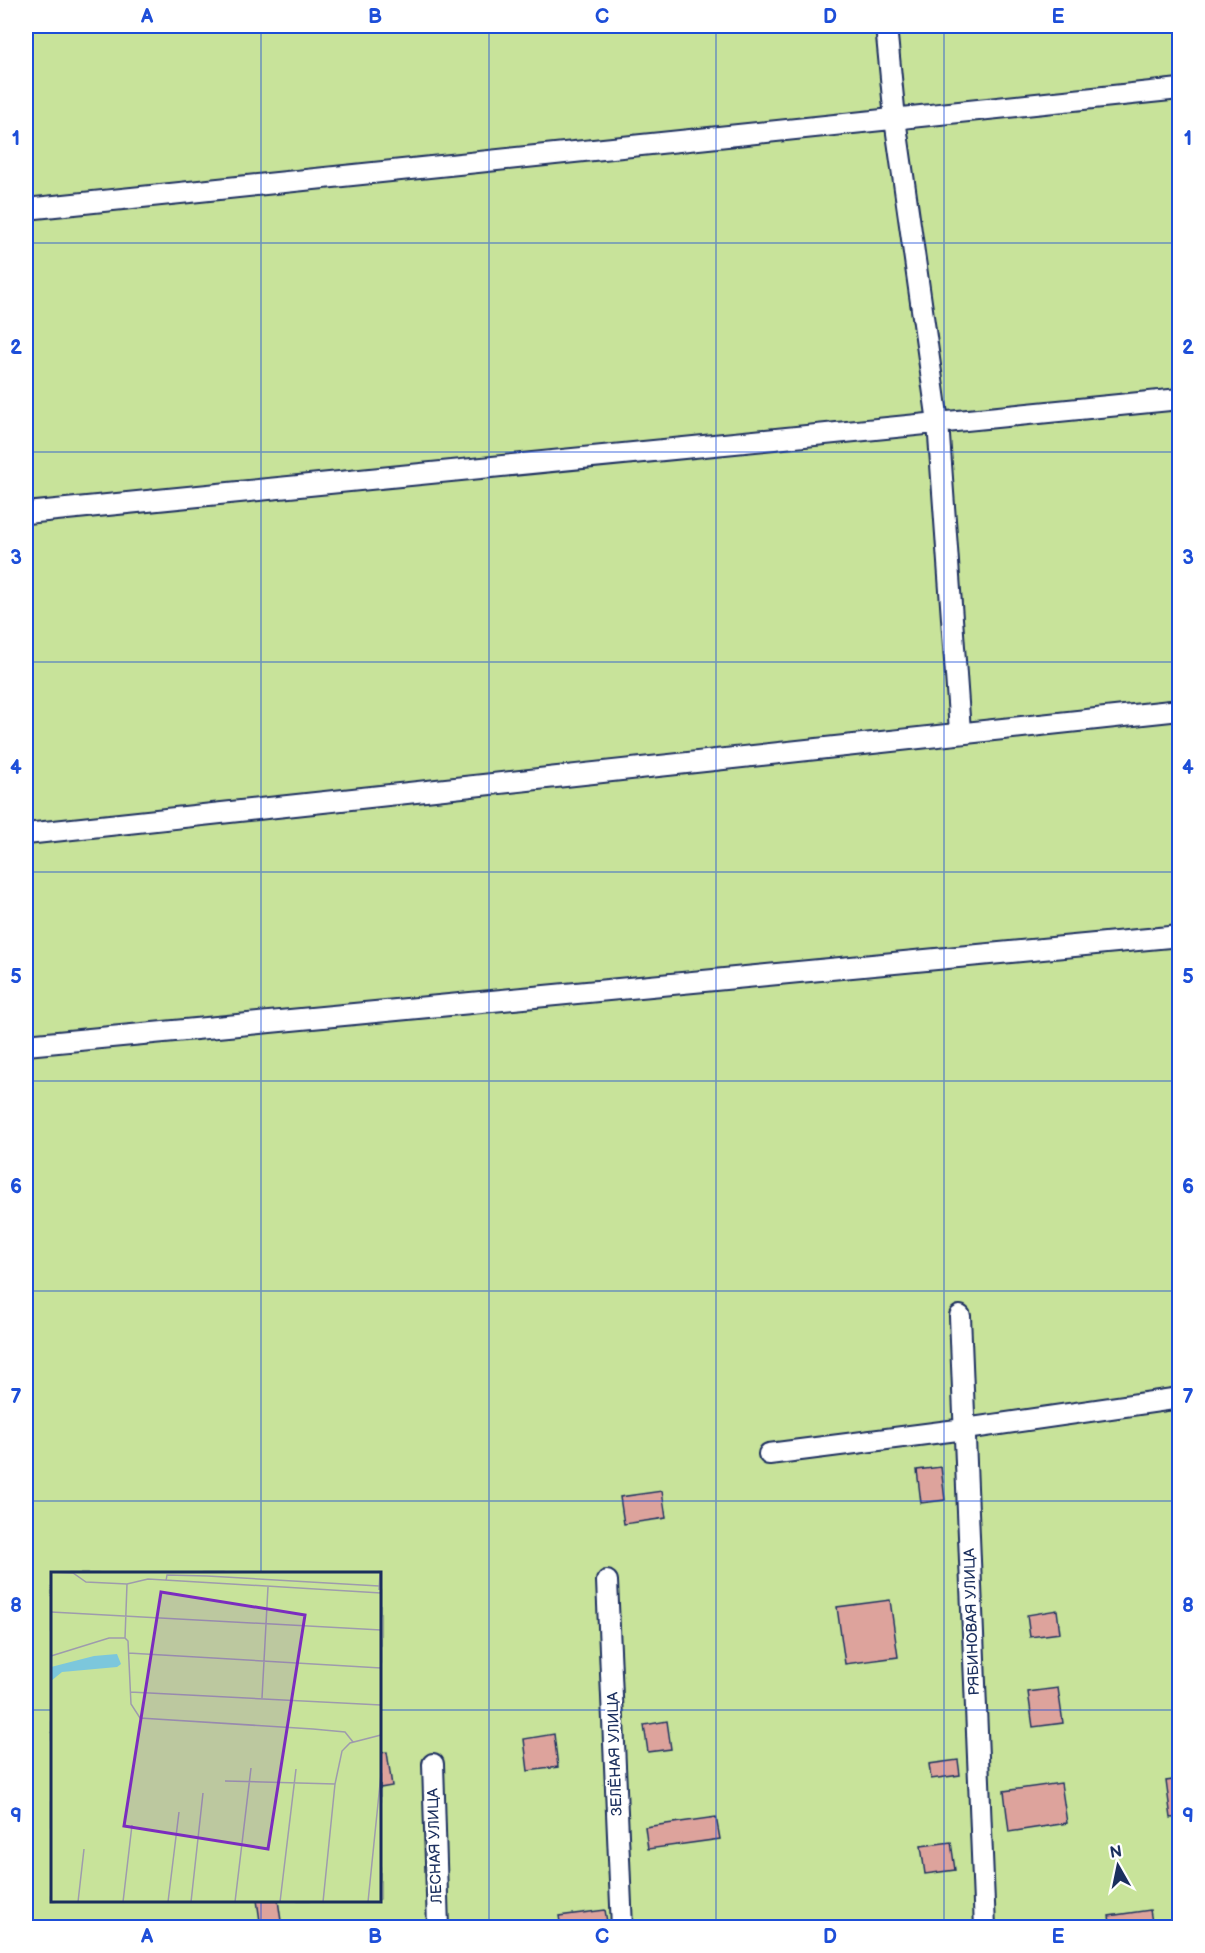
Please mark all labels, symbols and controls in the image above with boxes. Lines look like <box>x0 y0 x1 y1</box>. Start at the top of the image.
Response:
text: A <box>140 5 154 29</box>
text: B <box>368 5 382 29</box>
text: C <box>595 5 609 29</box>
text: D <box>823 5 837 29</box>
text: E <box>1052 5 1065 29</box>
text: 1 <box>12 127 20 151</box>
text: 1 <box>1184 127 1192 151</box>
text: 2 <box>10 336 22 360</box>
text: 2 <box>1182 336 1194 360</box>
text: 3 <box>10 546 22 570</box>
text: 3 <box>1182 546 1194 570</box>
text: 4 <box>10 756 22 780</box>
text: 4 <box>1182 756 1194 780</box>
text: 5 <box>10 965 22 989</box>
text: 5 <box>1182 965 1194 989</box>
text: 6 <box>10 1175 22 1199</box>
text: 6 <box>1182 1175 1194 1199</box>
text: 7 <box>10 1385 22 1409</box>
text: 7 <box>1182 1385 1194 1409</box>
street label: РЯБИНОВАЯ УЛИЦА <box>960 1547 984 1696</box>
inset map <box>51 1572 381 1902</box>
text: 8 <box>10 1594 22 1618</box>
text: 8 <box>1182 1594 1194 1618</box>
street label: ЗЕЛЁНАЯ УЛИЦА <box>603 1691 627 1816</box>
street label: ЛЕСНАЯ УЛИЦА <box>423 1787 447 1905</box>
text: 9 <box>10 1804 22 1828</box>
text: 9 <box>1182 1804 1194 1828</box>
north arrow <box>1088 1836 1148 1896</box>
text: N <box>1108 1842 1123 1863</box>
text: A <box>140 1925 154 1949</box>
text: B <box>368 1925 382 1949</box>
text: C <box>595 1925 609 1949</box>
text: D <box>823 1925 837 1949</box>
text: E <box>1052 1925 1065 1949</box>

